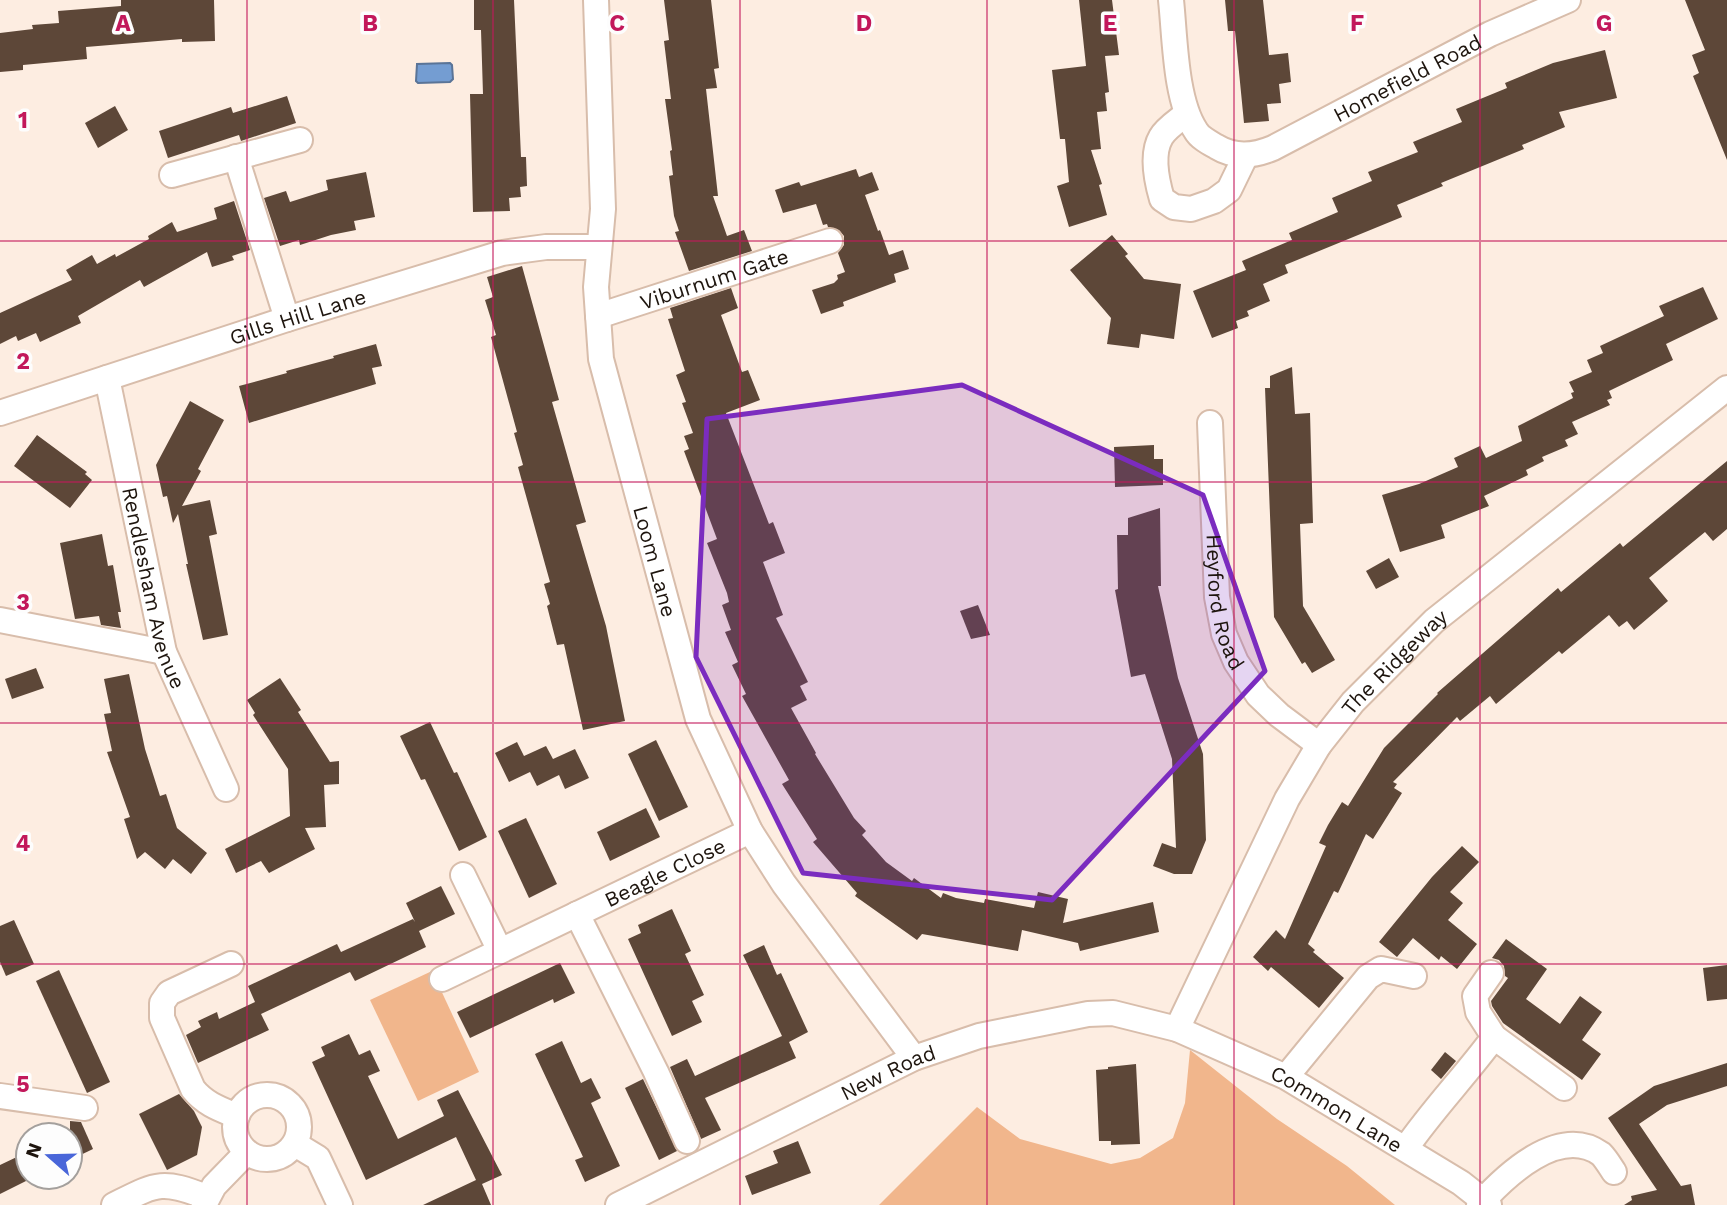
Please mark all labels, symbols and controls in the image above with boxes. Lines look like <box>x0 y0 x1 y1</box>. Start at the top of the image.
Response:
text: A <box>115 10 131 37</box>
text: B <box>362 10 378 37</box>
text: C <box>609 10 625 37</box>
text: D <box>856 10 872 37</box>
text: E <box>1103 10 1117 37</box>
text: F <box>1350 10 1364 37</box>
text: G <box>1596 10 1612 37</box>
street label: Homefield Road <box>1329 28 1485 127</box>
text: 1 <box>18 107 28 134</box>
street label: Viburnum Gate <box>637 243 792 314</box>
street label: Gills Hill Lane <box>226 283 369 350</box>
text: 2 <box>16 348 30 375</box>
street label: Rendlesham Avenue <box>117 485 191 692</box>
street label: Loom Lane <box>629 503 682 620</box>
street label: Heyford Road <box>1202 533 1250 675</box>
text: 3 <box>16 589 30 616</box>
street label: The Ridgeway <box>1336 603 1452 719</box>
text: 4 <box>16 830 31 857</box>
street label: Beagle Close <box>600 832 729 912</box>
street label: New Road <box>836 1039 939 1105</box>
street label: Common Lane <box>1267 1059 1407 1157</box>
text: 5 <box>16 1071 30 1098</box>
north arrow <box>14 1121 84 1191</box>
text: N <box>20 1140 47 1161</box>

